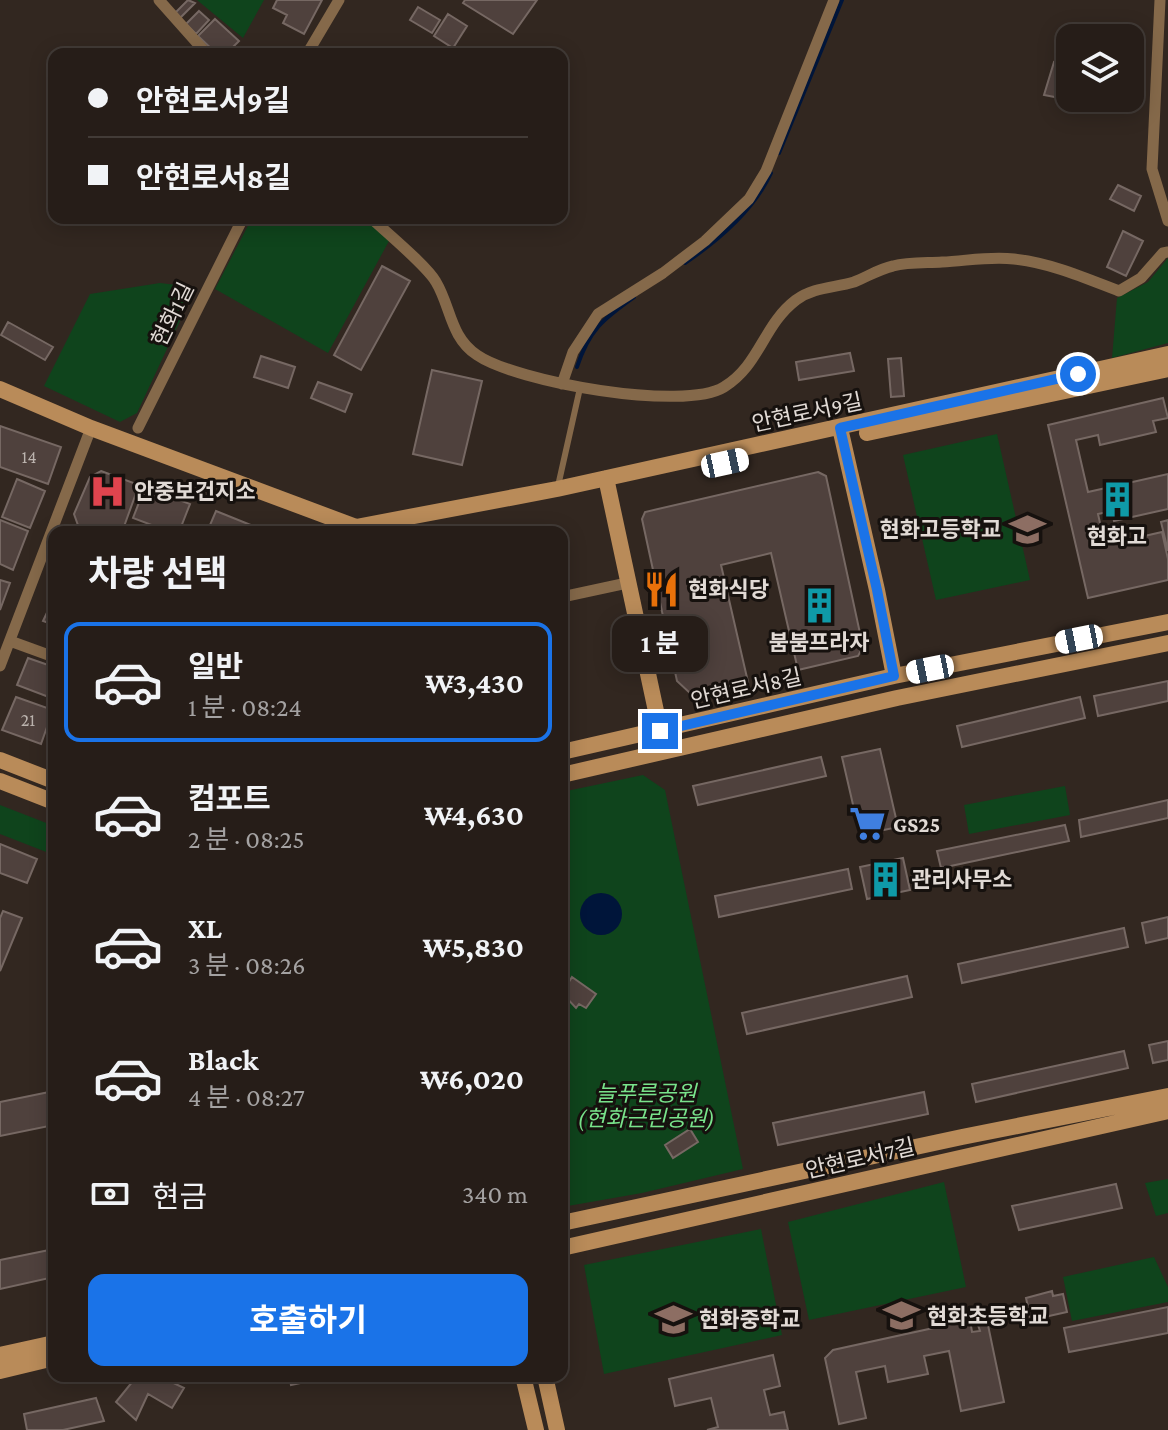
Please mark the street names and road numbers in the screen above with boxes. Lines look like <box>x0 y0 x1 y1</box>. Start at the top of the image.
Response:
street label: 현화1길 <box>146 278 199 350</box>
street label: 안현로서9길 <box>750 389 865 436</box>
street label: 안현로서8길 <box>688 664 804 713</box>
street label: 안현로서7길 <box>803 1134 917 1183</box>

